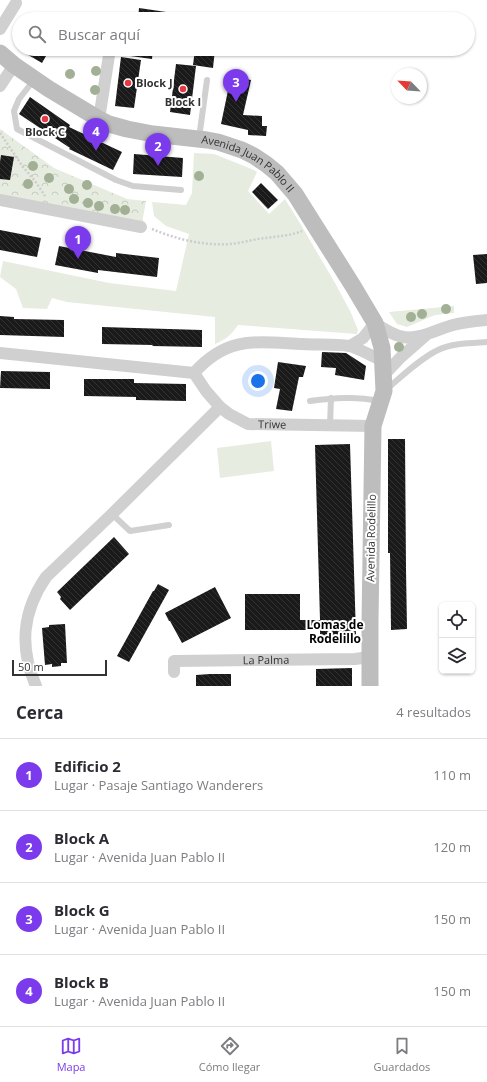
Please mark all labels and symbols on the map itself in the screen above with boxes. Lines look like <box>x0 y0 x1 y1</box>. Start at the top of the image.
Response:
north arrow <box>391 68 427 104</box>
pin: 3 <box>223 69 249 102</box>
place label: Block J <box>136 75 173 90</box>
marker: Block J <box>123 78 133 88</box>
marker: Block I <box>178 84 188 94</box>
place label: Block I <box>165 94 201 109</box>
marker: Block C <box>40 114 50 124</box>
pin: 4 <box>83 118 109 151</box>
place label: Block C <box>25 124 65 139</box>
street label: Avenida Juan Pablo II <box>201 131 298 195</box>
pin: 2 <box>145 133 171 166</box>
pin: 1 <box>65 226 91 259</box>
your location <box>248 371 268 391</box>
street label: Triwe <box>258 416 286 432</box>
street label: Avenida Rodelillo <box>362 494 379 582</box>
district label: Lomas de Rodelillo <box>306 616 364 647</box>
street label: La Palma <box>243 652 289 667</box>
scale bar <box>12 658 107 677</box>

